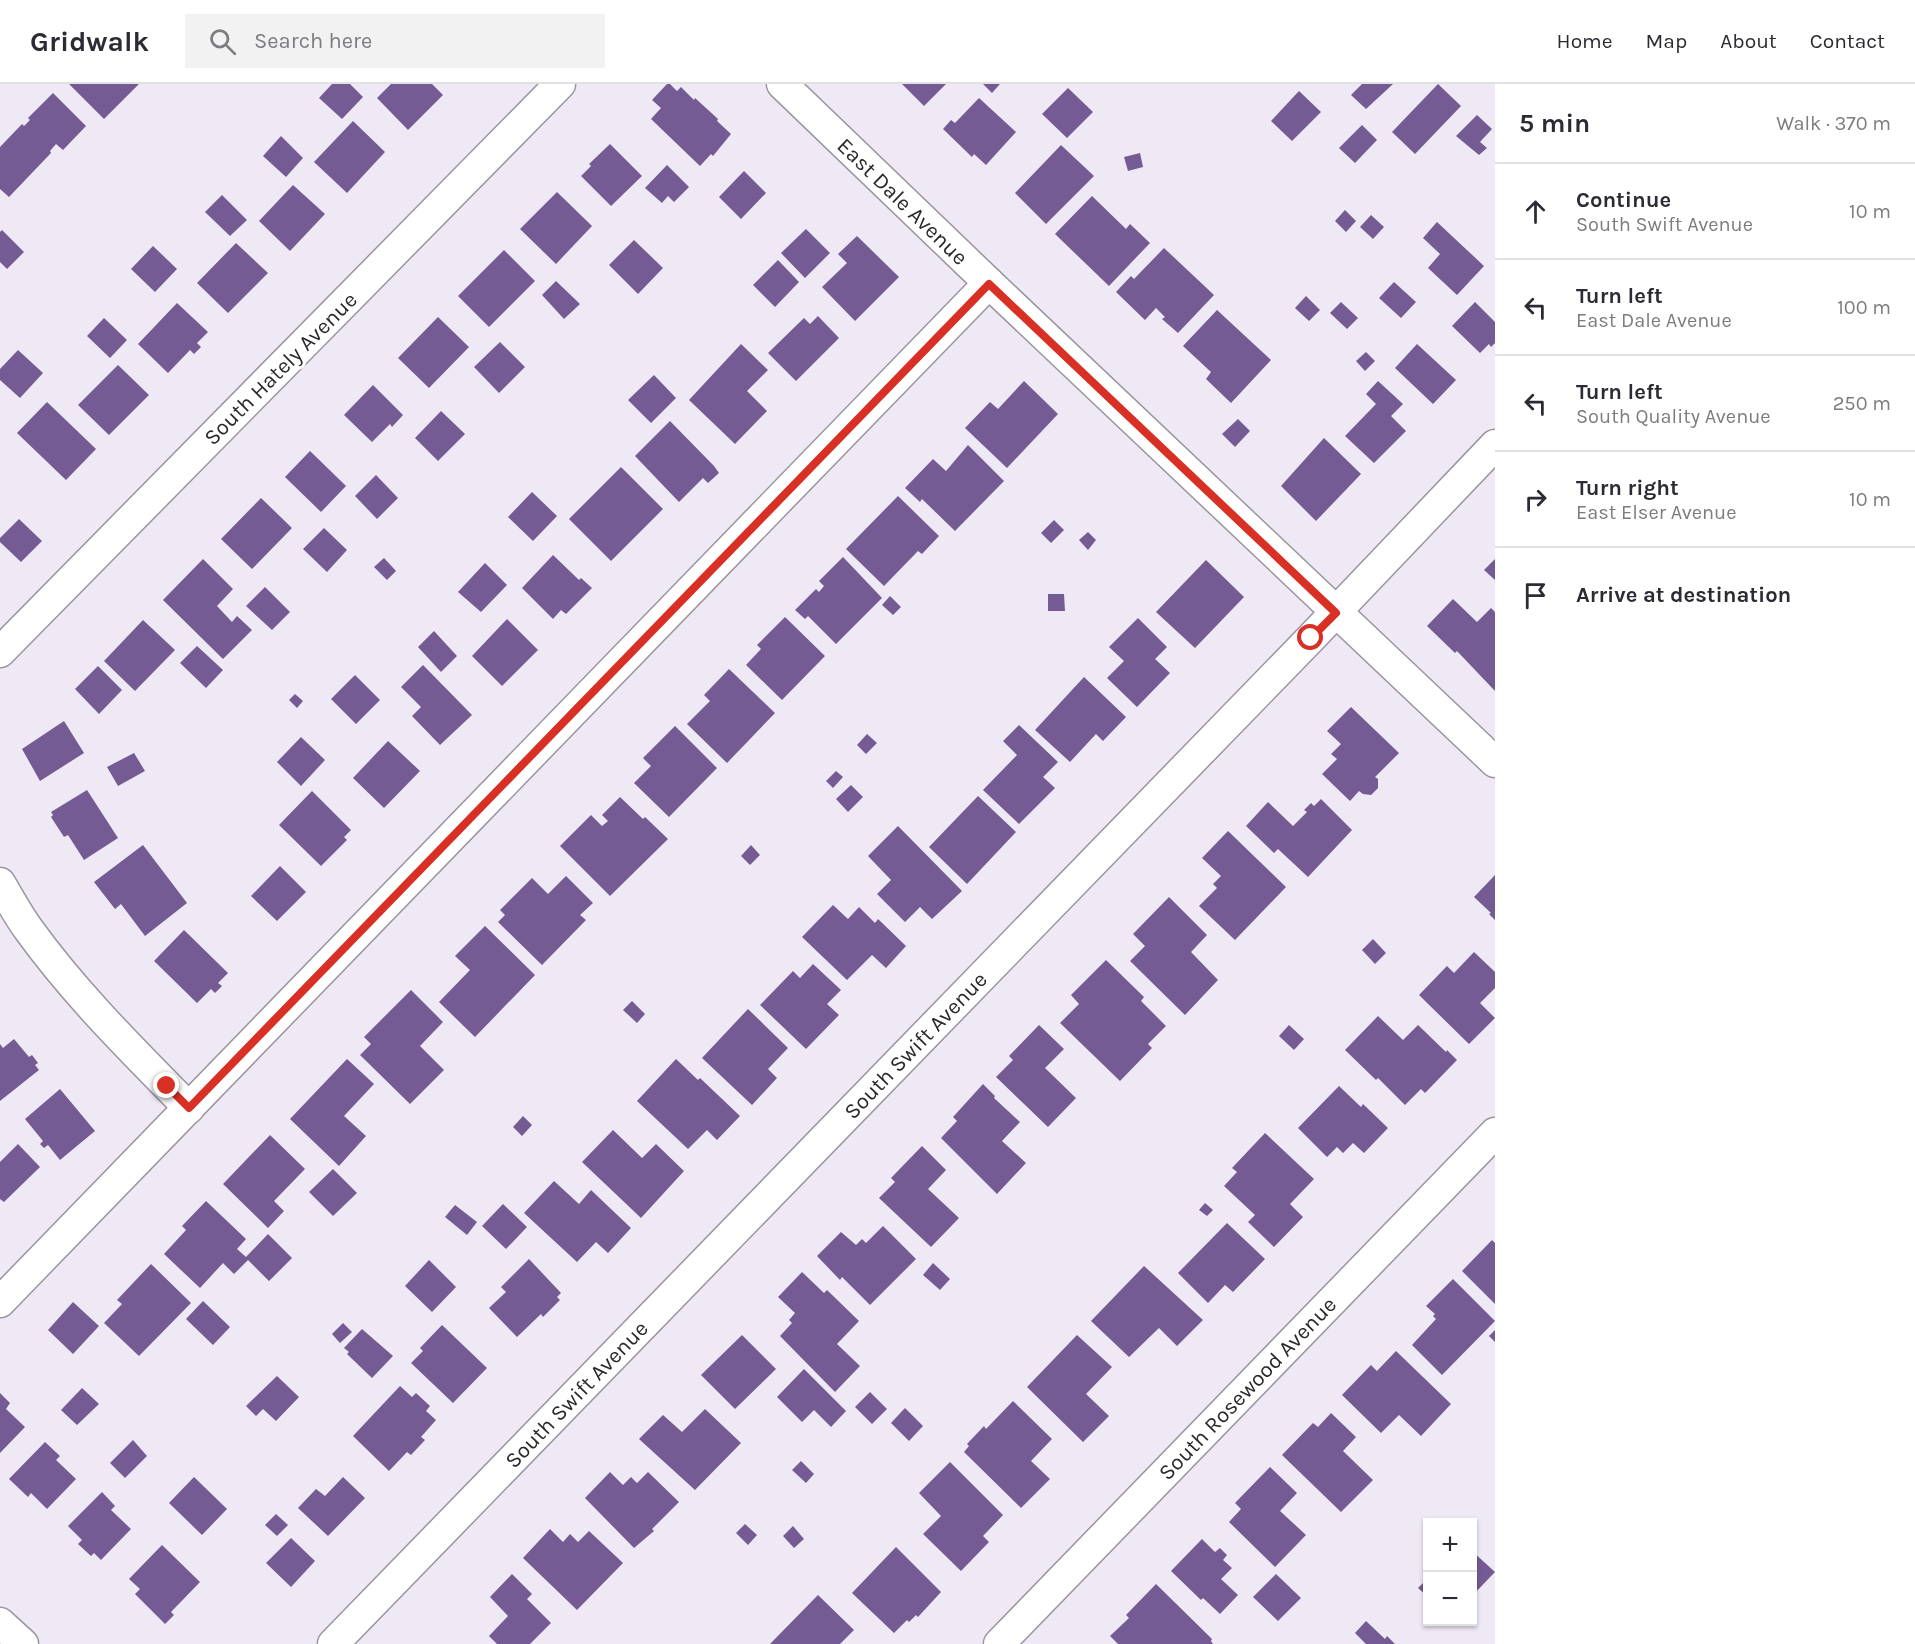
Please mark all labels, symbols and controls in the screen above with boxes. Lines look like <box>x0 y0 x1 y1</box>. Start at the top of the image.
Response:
search box <box>185 14 605 68</box>
text: Gridwalk <box>30 25 149 58</box>
icon: search <box>206 25 239 58</box>
text: Search here <box>254 28 372 54</box>
text: Home <box>1557 29 1613 53</box>
text: Map <box>1646 29 1687 53</box>
text: About <box>1720 29 1777 53</box>
text: Contact <box>1810 29 1885 53</box>
text: 5 min <box>1519 108 1590 139</box>
text: Walk · 370 m <box>1776 112 1891 135</box>
street label: East Dale Avenue <box>832 133 973 271</box>
text: Continue <box>1576 187 1671 213</box>
icon: ahead <box>1519 195 1552 228</box>
text: 10 m <box>1849 200 1891 223</box>
text: South Swift Avenue <box>1576 213 1753 236</box>
text: Turn left <box>1576 283 1663 309</box>
street label: South Hately Avenue <box>199 287 363 451</box>
icon: left <box>1519 291 1552 324</box>
text: 100 m <box>1837 296 1891 319</box>
text: East Dale Avenue <box>1576 309 1732 332</box>
text: Turn left <box>1576 379 1663 405</box>
icon: left <box>1519 387 1552 420</box>
text: 250 m <box>1833 392 1891 415</box>
text: South Quality Avenue <box>1576 405 1771 428</box>
text: Turn right <box>1576 475 1679 501</box>
icon: right <box>1519 483 1552 516</box>
text: 10 m <box>1849 488 1891 511</box>
text: East Elser Avenue <box>1576 501 1736 524</box>
icon: arrive <box>1519 579 1552 612</box>
text: Arrive at destination <box>1576 582 1791 608</box>
route start <box>1297 624 1323 650</box>
street label: South Swift Avenue <box>839 967 993 1125</box>
route end <box>153 1072 179 1098</box>
street label: South Rosewood Avenue <box>1153 1292 1342 1486</box>
street label: South Swift Avenue <box>500 1316 654 1474</box>
map controls <box>1423 1518 1477 1626</box>
button: + <box>1423 1518 1477 1572</box>
button: − <box>1423 1572 1477 1626</box>

